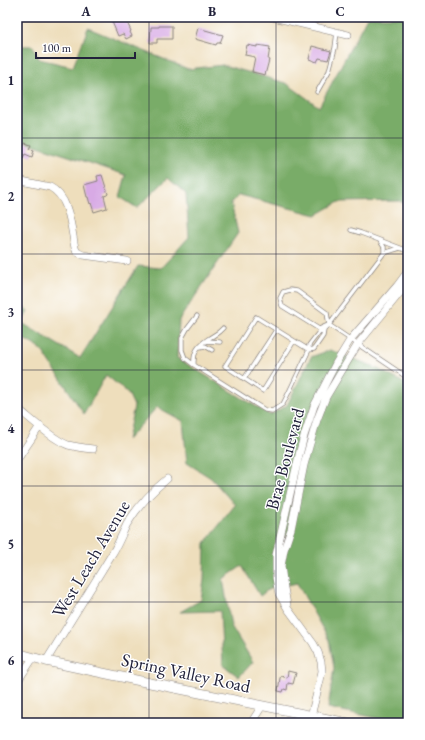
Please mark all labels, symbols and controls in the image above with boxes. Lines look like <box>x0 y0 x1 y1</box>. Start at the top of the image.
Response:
text: A <box>80 3 91 20</box>
text: B <box>208 3 216 20</box>
text: C <box>335 3 345 20</box>
scale bar <box>36 34 135 60</box>
text: 100 m <box>42 40 72 56</box>
text: 1 <box>8 72 15 89</box>
text: 2 <box>8 188 15 205</box>
text: 3 <box>8 304 15 321</box>
street label: Brae Boulevard <box>260 405 309 512</box>
text: 4 <box>8 420 15 437</box>
street label: West Leach Avenue <box>46 496 135 622</box>
text: 5 <box>8 536 14 553</box>
street label: Spring Valley Road <box>119 648 254 698</box>
text: 6 <box>8 652 15 669</box>

